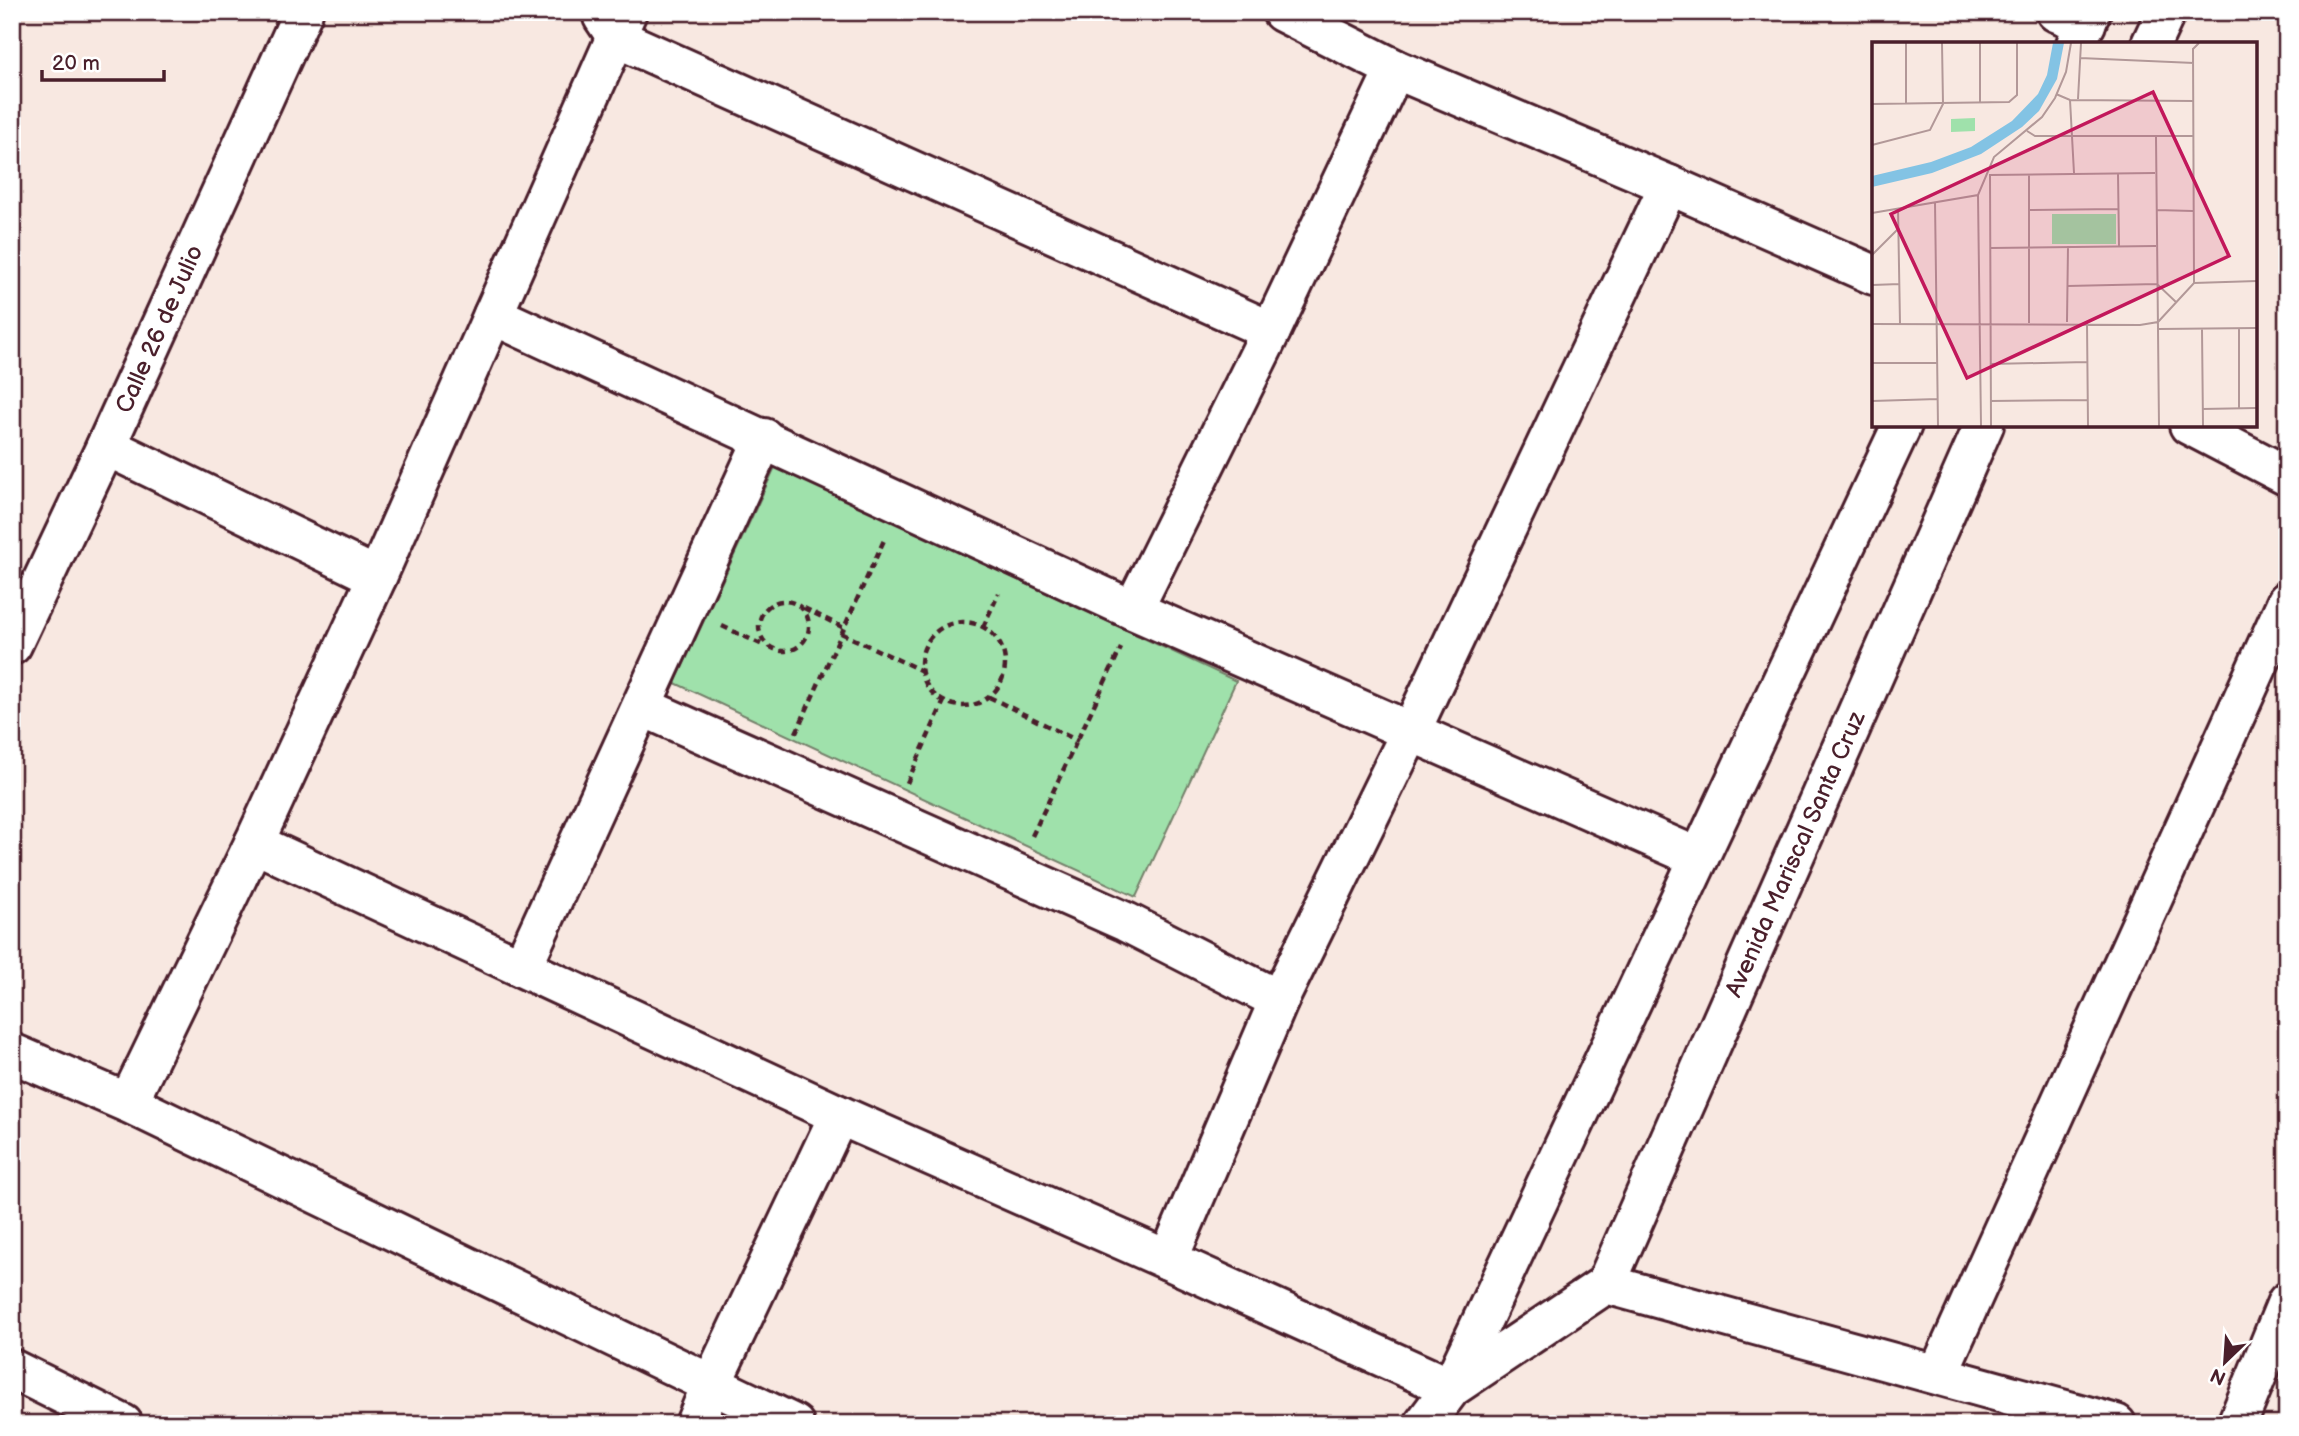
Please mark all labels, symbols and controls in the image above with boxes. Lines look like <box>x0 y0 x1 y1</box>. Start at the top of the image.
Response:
scale bar <box>42 38 164 82</box>
inset map <box>1872 42 2257 427</box>
text: 20 m <box>52 51 100 76</box>
street label: Calle 26 de Julio <box>109 241 209 418</box>
street label: Avenida Mariscal Santa Cruz <box>1719 706 1872 1002</box>
north arrow <box>2190 1328 2260 1398</box>
text: N <box>2207 1363 2230 1389</box>

